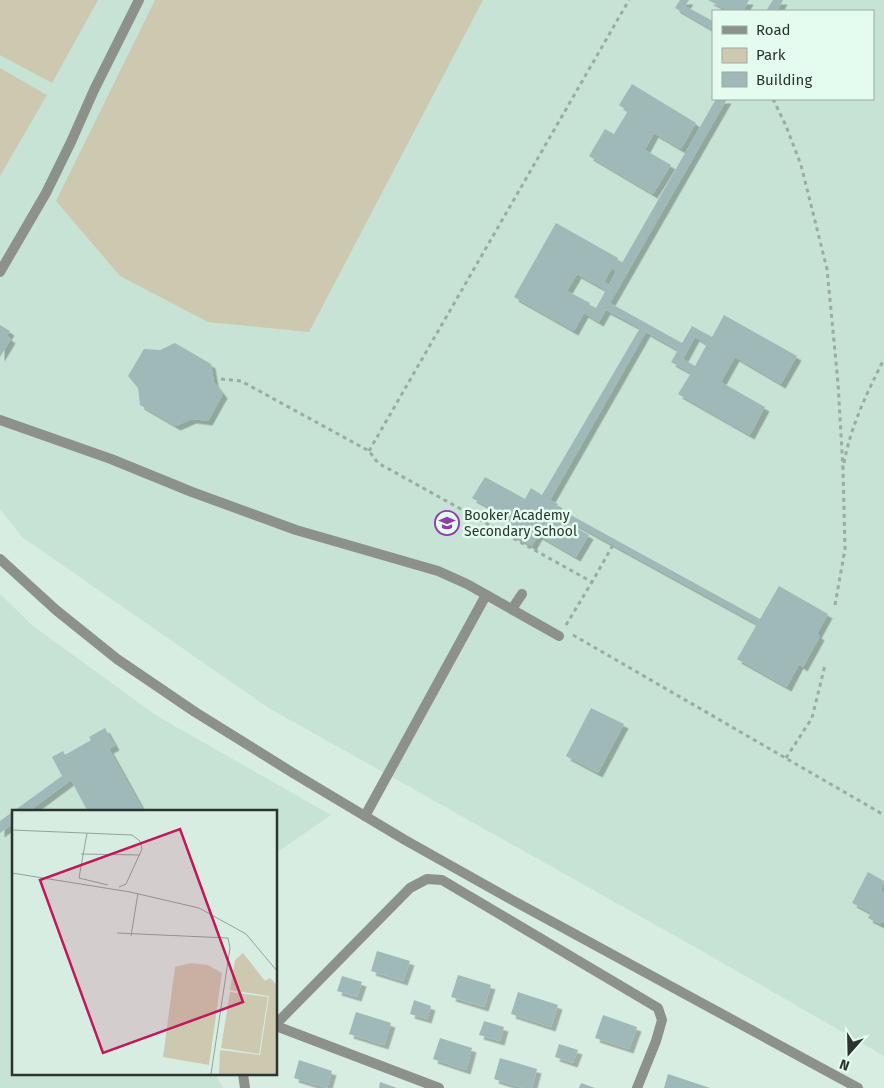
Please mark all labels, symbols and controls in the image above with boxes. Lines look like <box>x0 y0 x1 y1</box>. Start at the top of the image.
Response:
legend <box>712 10 874 100</box>
text: Road <box>756 21 791 39</box>
text: Park <box>756 46 786 64</box>
text: Building <box>756 71 812 89</box>
place label: Booker Academy Secondary School <box>464 507 577 540</box>
school or university icon: Booker Academy Secondary School <box>434 510 460 536</box>
inset map <box>12 810 278 1076</box>
north arrow <box>824 1028 874 1078</box>
text: N <box>837 1055 852 1074</box>

